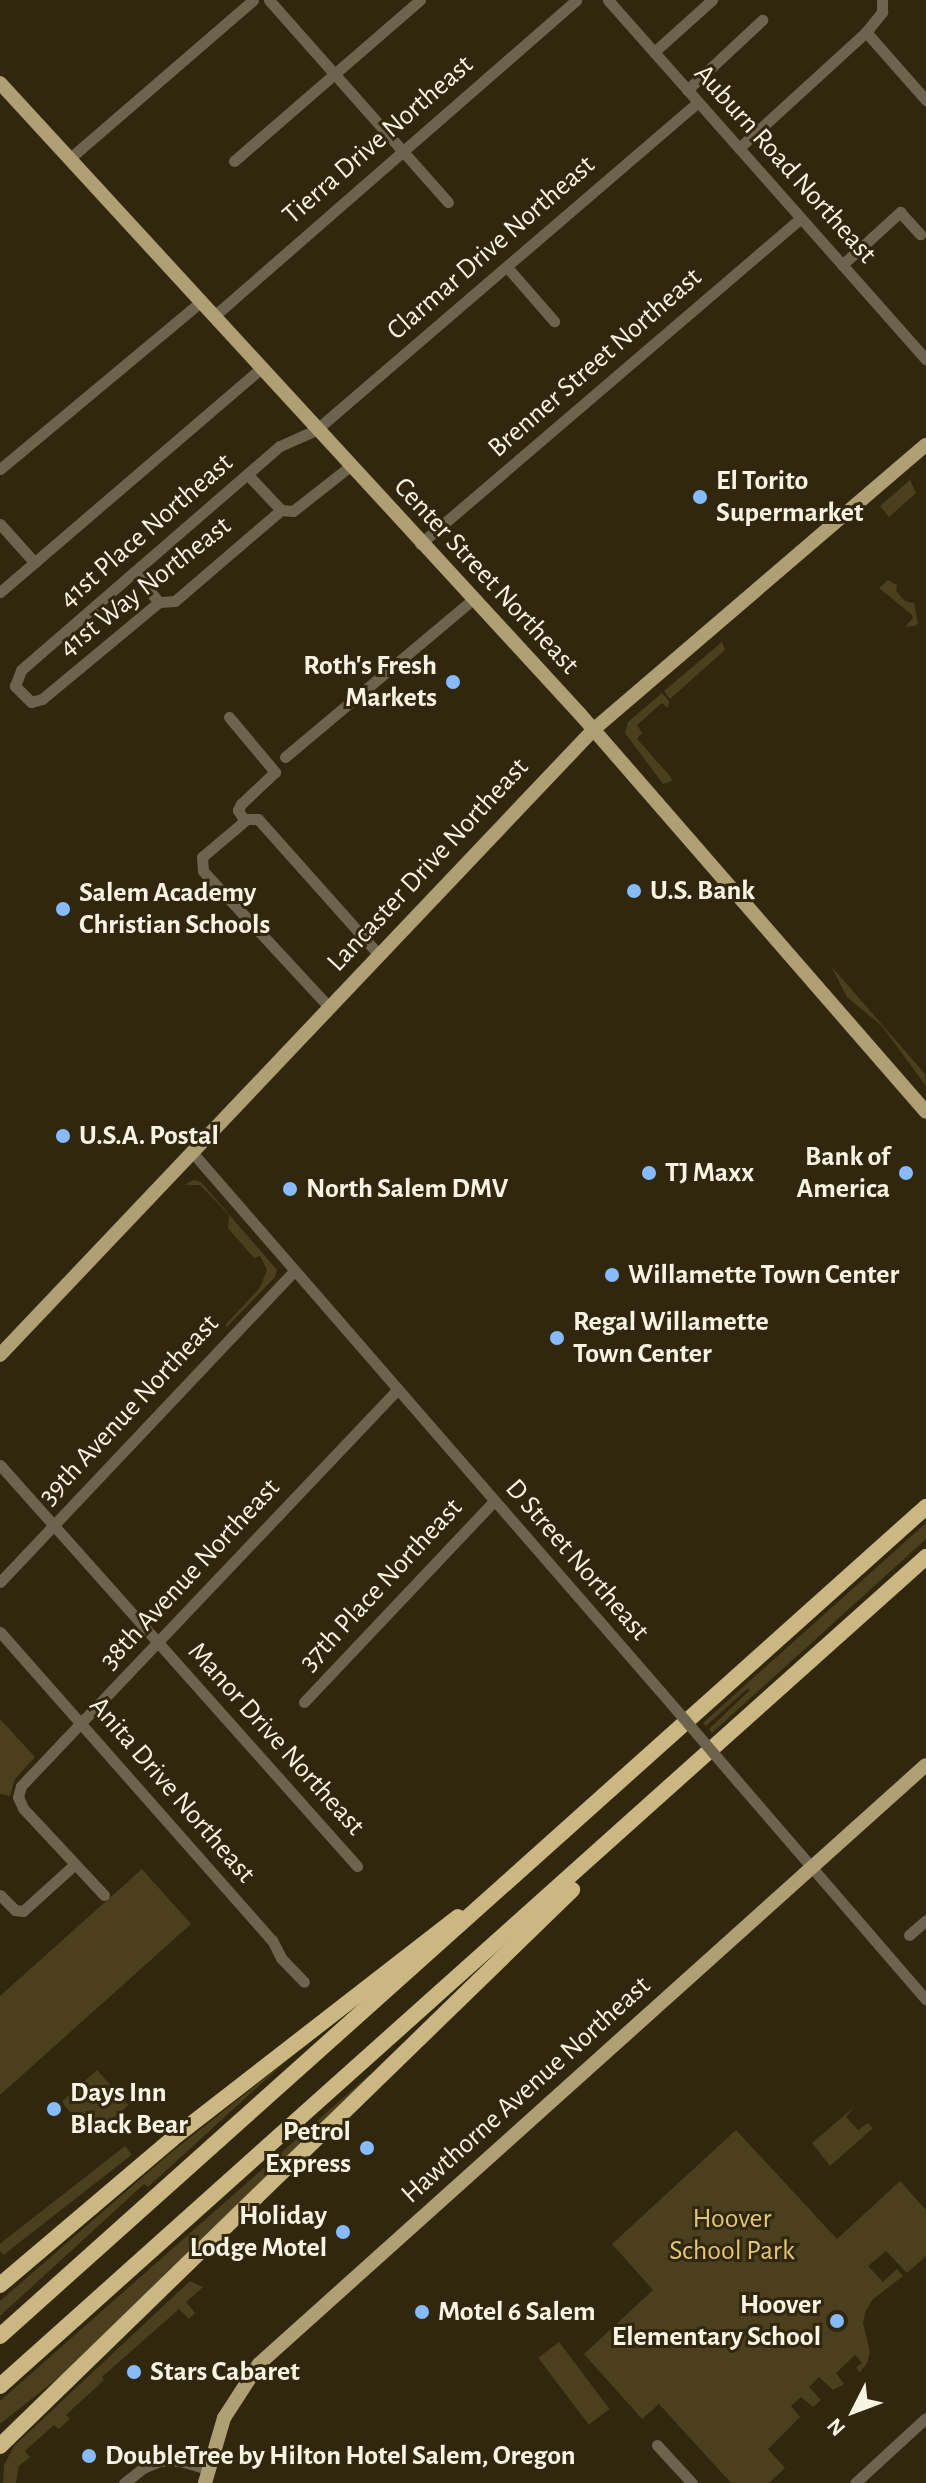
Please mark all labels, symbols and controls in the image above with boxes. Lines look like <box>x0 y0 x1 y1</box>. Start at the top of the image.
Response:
street label: Tierra Drive Northeast <box>276 48 480 232</box>
street label: Auburn Road Northeast <box>687 57 883 271</box>
street label: Clarmar Drive Northeast <box>380 149 602 347</box>
street label: Brenner Street Northeast <box>481 261 709 465</box>
street label: 41st Place Northeast <box>52 446 240 616</box>
place label: El Torito Supermarket <box>716 464 864 530</box>
street label: Center Street Northeast <box>386 471 586 681</box>
marker: El Torito Supermarket <box>691 488 709 506</box>
street label: 41st Way Northeast <box>52 509 238 665</box>
place label: Roth's Fresh Markets <box>303 649 437 715</box>
marker: Roth's Fresh Markets <box>444 673 462 691</box>
street label: Lancaster Drive Northeast <box>320 751 536 979</box>
place label: U.S. Bank <box>650 874 755 908</box>
place label: Salem Academy Christian Schools <box>79 876 270 942</box>
marker: U.S. Bank <box>625 882 643 900</box>
marker: Salem Academy Christian Schools <box>54 900 72 918</box>
place label: U.S.A. Postal <box>79 1119 219 1153</box>
marker: U.S.A. Postal <box>54 1127 72 1145</box>
place label: Bank of America <box>797 1140 890 1206</box>
place label: TJ Maxx <box>665 1156 754 1190</box>
marker: TJ Maxx <box>640 1164 658 1182</box>
marker: Bank of America <box>897 1164 915 1182</box>
place label: North Salem DMV <box>306 1172 508 1206</box>
marker: North Salem DMV <box>281 1180 299 1198</box>
place label: Willamette Town Center <box>628 1258 899 1292</box>
marker: Willamette Town Center <box>603 1266 621 1284</box>
place label: Regal Willamette Town Center <box>573 1305 769 1371</box>
street label: 39th Avenue Northeast <box>32 1308 226 1512</box>
marker: Regal Willamette Town Center <box>548 1329 566 1347</box>
street label: 38th Avenue Northeast <box>93 1472 287 1676</box>
street label: D Street Northeast <box>498 1472 656 1648</box>
street label: 37th Place Northeast <box>292 1492 470 1678</box>
street label: Manor Drive Northeast <box>180 1635 372 1843</box>
street label: Anita Drive Northeast <box>82 1690 262 1890</box>
street label: Hawthorne Avenue Northeast <box>394 1969 658 2211</box>
place label: Days Inn Black Bear <box>70 2076 188 2142</box>
marker: Days Inn Black Bear <box>45 2100 63 2118</box>
place label: Petrol Express <box>265 2115 351 2181</box>
marker: Petrol Express <box>358 2139 376 2157</box>
place label: Holiday Lodge Motel <box>190 2199 327 2265</box>
park label: Hoover School Park <box>669 2202 795 2268</box>
marker: Holiday Lodge Motel <box>334 2223 352 2241</box>
place label: Hoover Elementary School <box>612 2288 821 2354</box>
place label: Motel 6 Salem <box>438 2295 596 2329</box>
marker: Motel 6 Salem <box>413 2303 431 2321</box>
marker: Hoover Elementary School <box>828 2312 846 2330</box>
place label: Stars Cabaret <box>150 2355 300 2389</box>
marker: Stars Cabaret <box>125 2363 143 2381</box>
north arrow <box>814 2371 894 2451</box>
text: N <box>823 2414 849 2440</box>
place label: DoubleTree by Hilton Hotel Salem, Oregon <box>105 2439 576 2473</box>
marker: DoubleTree by Hilton Hotel Salem, Oregon <box>80 2447 98 2465</box>

